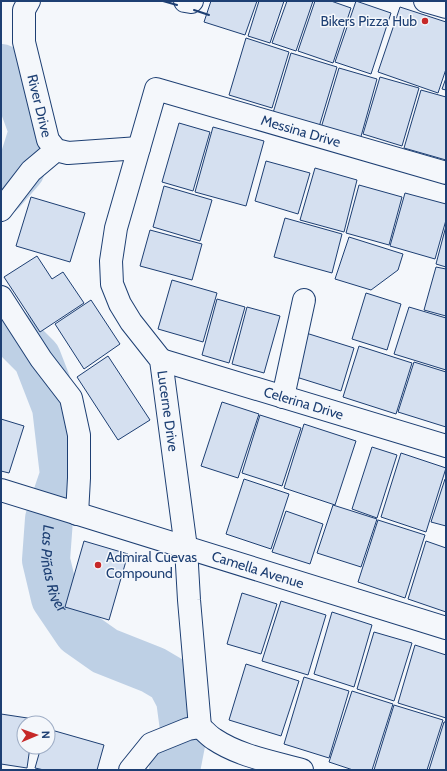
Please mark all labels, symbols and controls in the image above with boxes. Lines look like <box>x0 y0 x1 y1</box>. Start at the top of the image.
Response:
place label: Bikers Pizza Hub <box>320 12 417 30</box>
marker: Bikers Pizza Hub <box>420 16 430 26</box>
street label: River Drive <box>23 72 56 139</box>
street label: Messina Drive <box>259 111 343 151</box>
street label: Lucerne Drive <box>153 369 183 453</box>
street label: Celerina Drive <box>262 383 346 424</box>
water label: Las Piñas River <box>37 524 72 617</box>
street label: Camella Avenue <box>210 547 306 592</box>
place label: Admiral Cuevas Compound <box>106 548 197 582</box>
marker: Admiral Cuevas Compound <box>93 560 103 570</box>
north arrow <box>16 715 56 755</box>
text: N <box>39 731 53 739</box>

